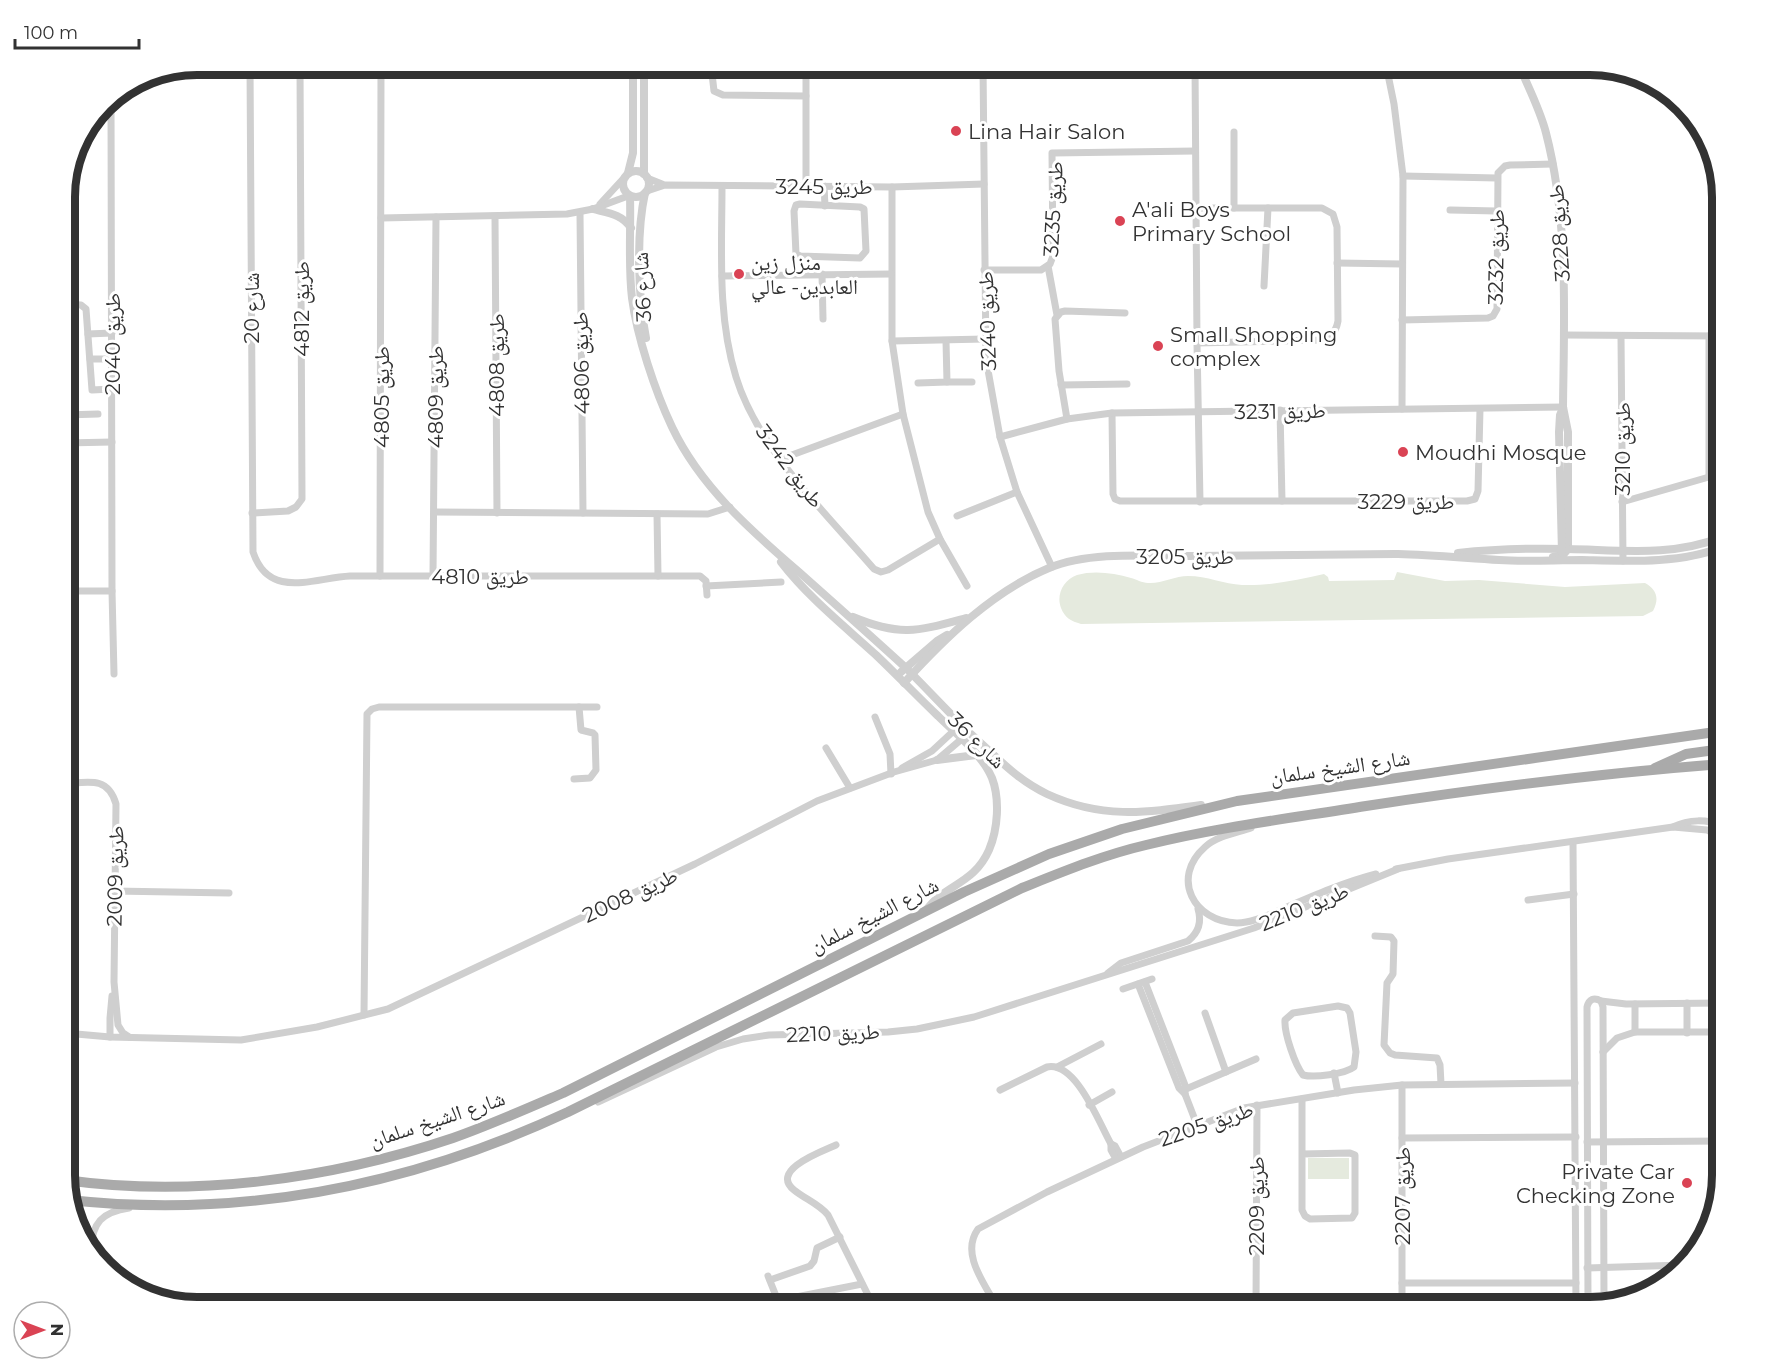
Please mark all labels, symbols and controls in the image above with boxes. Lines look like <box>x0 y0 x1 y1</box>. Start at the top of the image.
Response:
scale bar <box>15 12 140 50</box>
text: 100 m <box>24 22 78 44</box>
place label: Lina Hair Salon <box>968 119 1125 144</box>
marker: Lina Hair Salon <box>949 124 963 138</box>
street label: طريق 3235 <box>1038 161 1069 258</box>
street label: طريق 3245 <box>775 174 873 200</box>
street label: طريق 3228 <box>1543 183 1576 283</box>
place label: A'ali Boys Primary School <box>1132 197 1291 246</box>
street label: طريق 3232 <box>1483 209 1510 305</box>
marker: A'ali Boys Primary School <box>1113 214 1127 228</box>
place label: منزل زين العابدين- عالي <box>751 250 858 303</box>
street label: شارع 36 <box>628 251 657 323</box>
street label: طريق 4812 <box>289 261 315 357</box>
marker: منزل زين العابدين- عالي <box>732 267 746 281</box>
street label: طريق 3240 <box>973 271 1002 371</box>
street label: شارع 20 <box>239 272 265 344</box>
street label: طريق 2040 <box>100 293 126 395</box>
street label: طريق 4806 <box>568 311 595 415</box>
street label: طريق 4808 <box>484 313 510 417</box>
place label: Small Shopping complex <box>1170 322 1337 371</box>
marker: Small Shopping complex <box>1151 339 1165 353</box>
street label: طريق 4805 <box>369 346 395 448</box>
street label: طريق 4809 <box>423 346 449 448</box>
street label: طريق 3231 <box>1234 398 1326 425</box>
street label: طريق 3210 <box>1610 402 1636 496</box>
street label: طريق 3242 <box>750 420 829 513</box>
place label: Moudhi Mosque <box>1415 440 1586 465</box>
marker: Moudhi Mosque <box>1396 445 1410 459</box>
street label: طريق 3229 <box>1358 489 1454 515</box>
street label: طريق 3205 <box>1136 544 1234 570</box>
street label: طريق 4810 <box>431 564 529 590</box>
street label: شارع 36 <box>942 707 1011 774</box>
street label: شارع الشيخ سلمان <box>1268 745 1412 790</box>
street label: طريق 2009 <box>102 825 129 927</box>
street label: طريق 2008 <box>579 862 682 929</box>
street label: شارع الشيخ سلمان <box>805 872 943 959</box>
street label: طريق 2210 <box>1256 878 1353 937</box>
street label: طريق 2210 <box>786 1019 880 1048</box>
street label: شارع الشيخ سلمان <box>366 1085 508 1154</box>
street label: طريق 2205 <box>1156 1096 1257 1153</box>
street label: طريق 2207 <box>1390 1147 1416 1245</box>
street label: طريق 2209 <box>1244 1156 1270 1256</box>
place label: Private Car Checking Zone <box>1516 1159 1675 1208</box>
marker: Private Car Checking Zone <box>1680 1176 1694 1190</box>
north arrow <box>12 1300 72 1360</box>
text: N <box>47 1324 66 1336</box>

